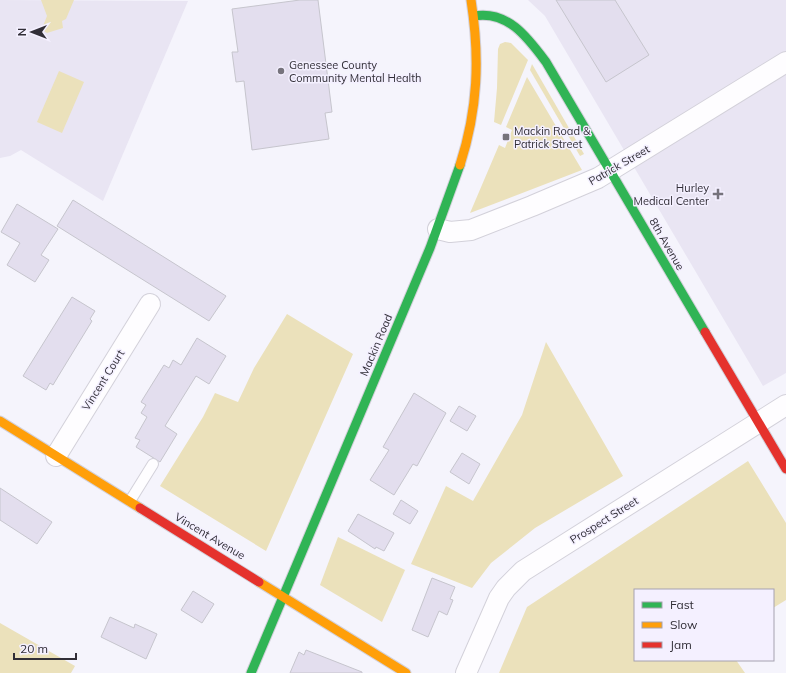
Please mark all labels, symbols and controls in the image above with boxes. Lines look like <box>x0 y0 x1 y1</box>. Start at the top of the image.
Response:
north arrow <box>12 12 52 52</box>
text: N <box>15 28 29 36</box>
place label: Genessee County Community Mental Health <box>289 58 422 85</box>
marker: Genessee County Community Mental Health <box>276 66 286 76</box>
place label: Mackin Road & Patrick Street <box>514 124 591 151</box>
marker: Mackin Road & Patrick Street <box>501 132 511 142</box>
street label: Patrick Street <box>586 142 652 188</box>
place label: Hurley Medical Center <box>634 181 709 208</box>
marker: Hurley Medical Center <box>712 188 724 200</box>
street label: 8th Avenue <box>646 215 688 273</box>
street label: Mackin Road <box>357 312 395 378</box>
street label: Vincent Court <box>79 347 127 413</box>
street label: Prospect Street <box>567 493 641 547</box>
street label: Vincent Avenue <box>172 510 248 562</box>
legend <box>634 589 774 661</box>
text: Fast <box>670 597 694 612</box>
text: Slow <box>670 617 698 632</box>
scale bar <box>14 635 76 661</box>
text: Jam <box>670 637 692 652</box>
text: 20 m <box>20 641 48 656</box>

